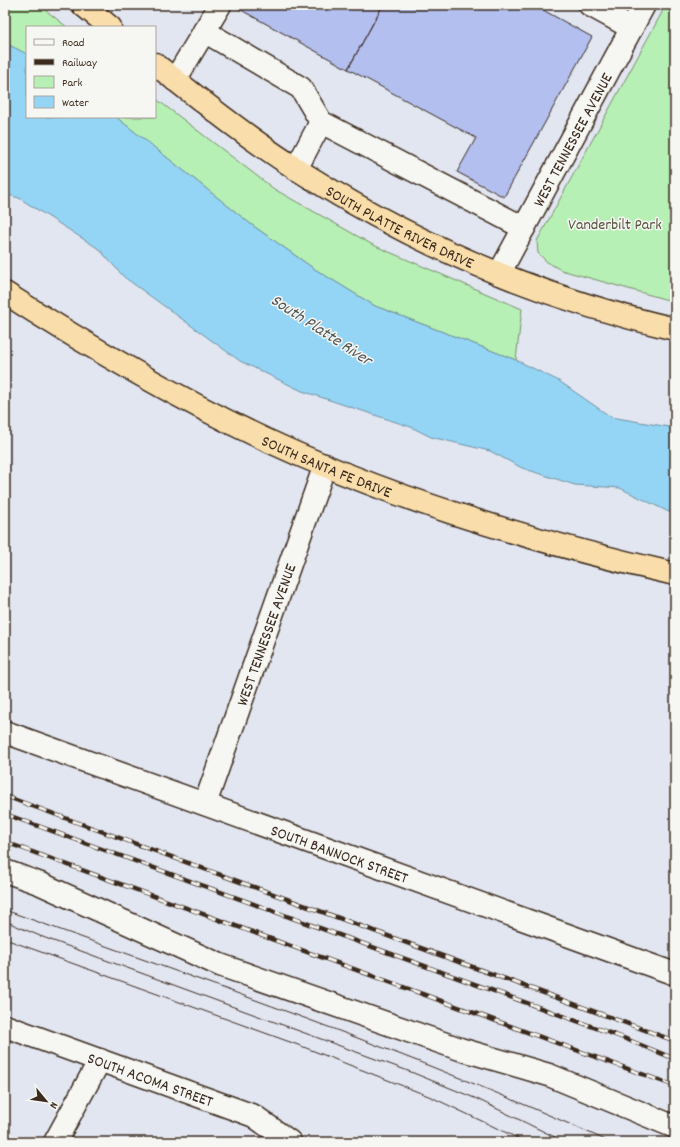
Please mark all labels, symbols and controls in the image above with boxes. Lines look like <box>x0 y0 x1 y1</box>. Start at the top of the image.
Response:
legend <box>26 26 156 118</box>
text: Road <box>62 35 84 52</box>
text: Railway <box>62 55 98 72</box>
street label: WEST TENNESSEE AVENUE <box>528 69 620 212</box>
text: Park <box>62 75 83 92</box>
text: Water <box>62 95 89 112</box>
street label: SOUTH PLATTE RIVER DRIVE <box>321 181 478 276</box>
park label: Vanderbilt Park <box>568 214 662 237</box>
water label: South Platte River <box>265 290 377 374</box>
street label: SOUTH SANTA FE DRIVE <box>257 430 395 505</box>
street label: WEST TENNESSEE AVENUE <box>232 560 303 709</box>
street label: SOUTH BANNOCK STREET <box>267 820 412 891</box>
street label: SOUTH ACOMA STREET <box>84 1048 217 1115</box>
north arrow <box>26 1081 66 1121</box>
text: N <box>44 1099 61 1112</box>

